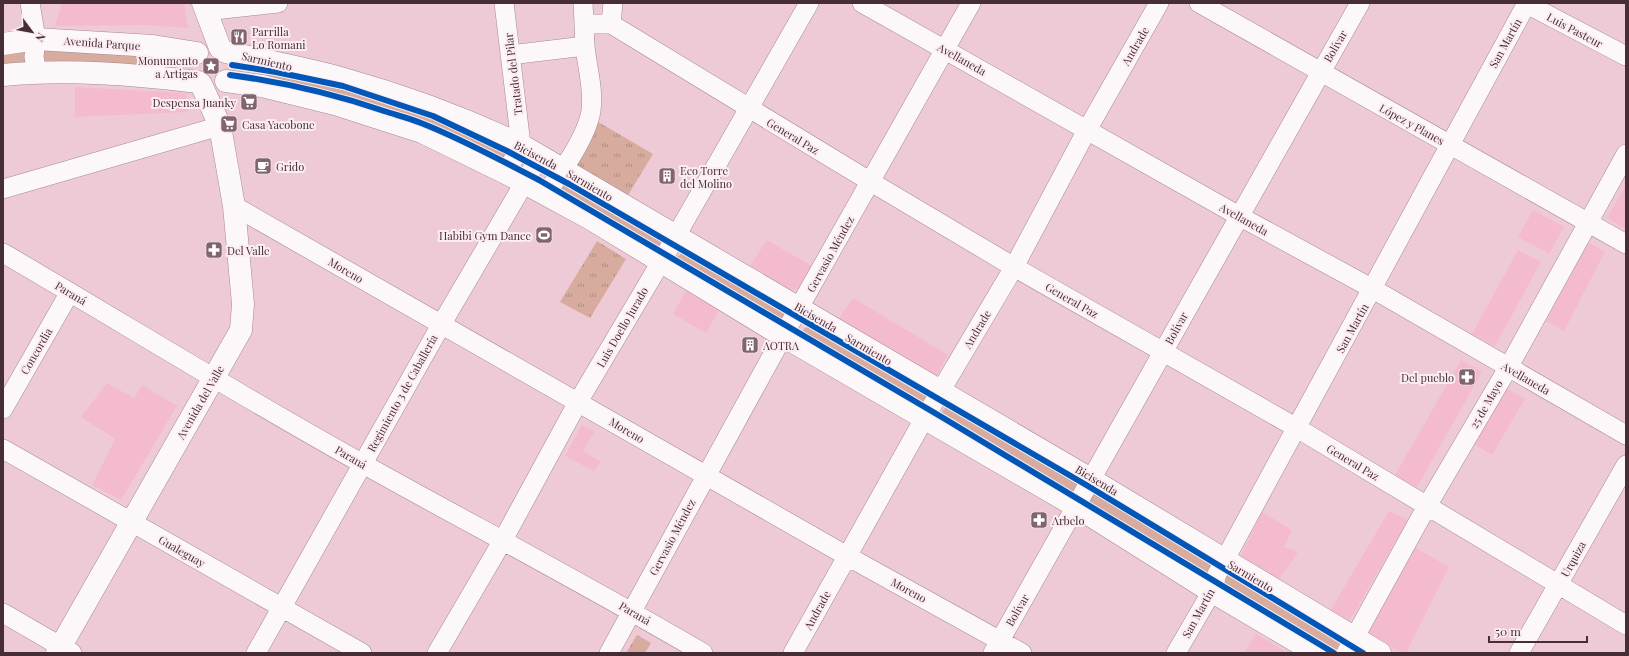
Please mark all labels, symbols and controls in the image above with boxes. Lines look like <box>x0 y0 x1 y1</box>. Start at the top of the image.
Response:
street label: Luis Pasteur <box>1544 9 1606 51</box>
north arrow <box>12 12 52 52</box>
street label: San Martín <box>1485 15 1525 70</box>
place label: Parrilla Lo Romani <box>252 24 305 52</box>
street label: Andrade <box>1117 24 1152 69</box>
restaurant icon: Parrilla Lo Romani <box>229 27 249 47</box>
street label: Bolívar <box>1320 27 1350 65</box>
text: N <box>32 30 49 45</box>
street label: Tratado del Pilar <box>501 32 525 116</box>
street label: Avenida Parque <box>62 33 141 53</box>
street label: Avellaneda <box>934 39 990 79</box>
street label: Sarmiento <box>240 48 294 74</box>
place label: Monumento a Artigas <box>138 53 198 81</box>
place icon: Monumento a Artigas <box>201 56 221 76</box>
supermarket icon: Despensa Juanky <box>239 92 259 112</box>
place label: Despensa Juanky <box>153 95 236 110</box>
street label: López y Planes <box>1377 100 1447 148</box>
supermarket icon: Casa Yacobone <box>219 114 239 134</box>
street label: General Paz <box>764 114 822 158</box>
place label: Casa Yacobone <box>242 117 315 132</box>
street label: Bicisenda <box>512 137 561 173</box>
cafe icon: Grido <box>253 156 273 176</box>
place label: Grido <box>276 159 304 174</box>
place label: Eco Torre del Molino <box>680 163 732 191</box>
street label: Sarmiento <box>564 166 616 204</box>
building icon: Eco Torre del Molino <box>657 166 677 186</box>
street label: Avellaneda <box>1216 199 1272 239</box>
street label: Gervasio Méndez <box>803 213 857 295</box>
sports icon: Habibi Gym Dance <box>534 225 554 245</box>
place label: Habibi Gym Dance <box>439 228 531 243</box>
pharmacy icon: Del Valle <box>204 240 224 260</box>
place label: Del Valle <box>227 243 270 258</box>
street label: Moreno <box>326 254 366 286</box>
street label: Paraná <box>52 278 90 309</box>
street label: General Paz <box>1043 279 1101 321</box>
street label: Luis Doello Jurado <box>593 284 651 370</box>
street label: Bicisenda <box>792 299 841 336</box>
street label: San Martín <box>1332 300 1372 355</box>
street label: Andrade <box>959 307 995 352</box>
street label: Bolívar <box>1161 309 1191 347</box>
street label: Concordia <box>17 325 56 377</box>
street label: Sarmiento <box>843 330 895 368</box>
street label: Regimiento 3 de Caballería <box>363 331 441 454</box>
building icon: AOTRA <box>740 335 760 355</box>
place label: AOTRA <box>762 338 799 353</box>
street label: Avellaneda <box>1498 358 1553 398</box>
street label: Avenida del Valle <box>172 362 227 443</box>
pharmacy icon: Del pueblo <box>1457 367 1477 387</box>
place label: Del pueblo <box>1401 370 1454 385</box>
street label: 25 de Mayo <box>1466 377 1506 431</box>
street label: Moreno <box>607 414 647 446</box>
street label: General Paz <box>1324 440 1382 484</box>
street label: Paraná <box>332 442 370 472</box>
street label: Bicisenda <box>1073 461 1122 499</box>
street label: Gervasio Méndez <box>646 496 698 578</box>
pharmacy icon: Arbelo <box>1029 510 1049 530</box>
place label: Arbelo <box>1051 513 1084 528</box>
street label: Gualeguay <box>156 532 208 571</box>
street label: Urquiza <box>1557 538 1589 579</box>
street label: Sarmiento <box>1225 556 1277 596</box>
street label: Moreno <box>889 574 929 606</box>
street label: San Martín <box>1178 585 1218 640</box>
street label: Andrade <box>800 588 834 633</box>
street label: Bolívar <box>1002 591 1032 629</box>
street label: Paraná <box>616 598 654 628</box>
scale bar <box>1489 618 1587 644</box>
text: 50 m <box>1495 623 1521 639</box>

